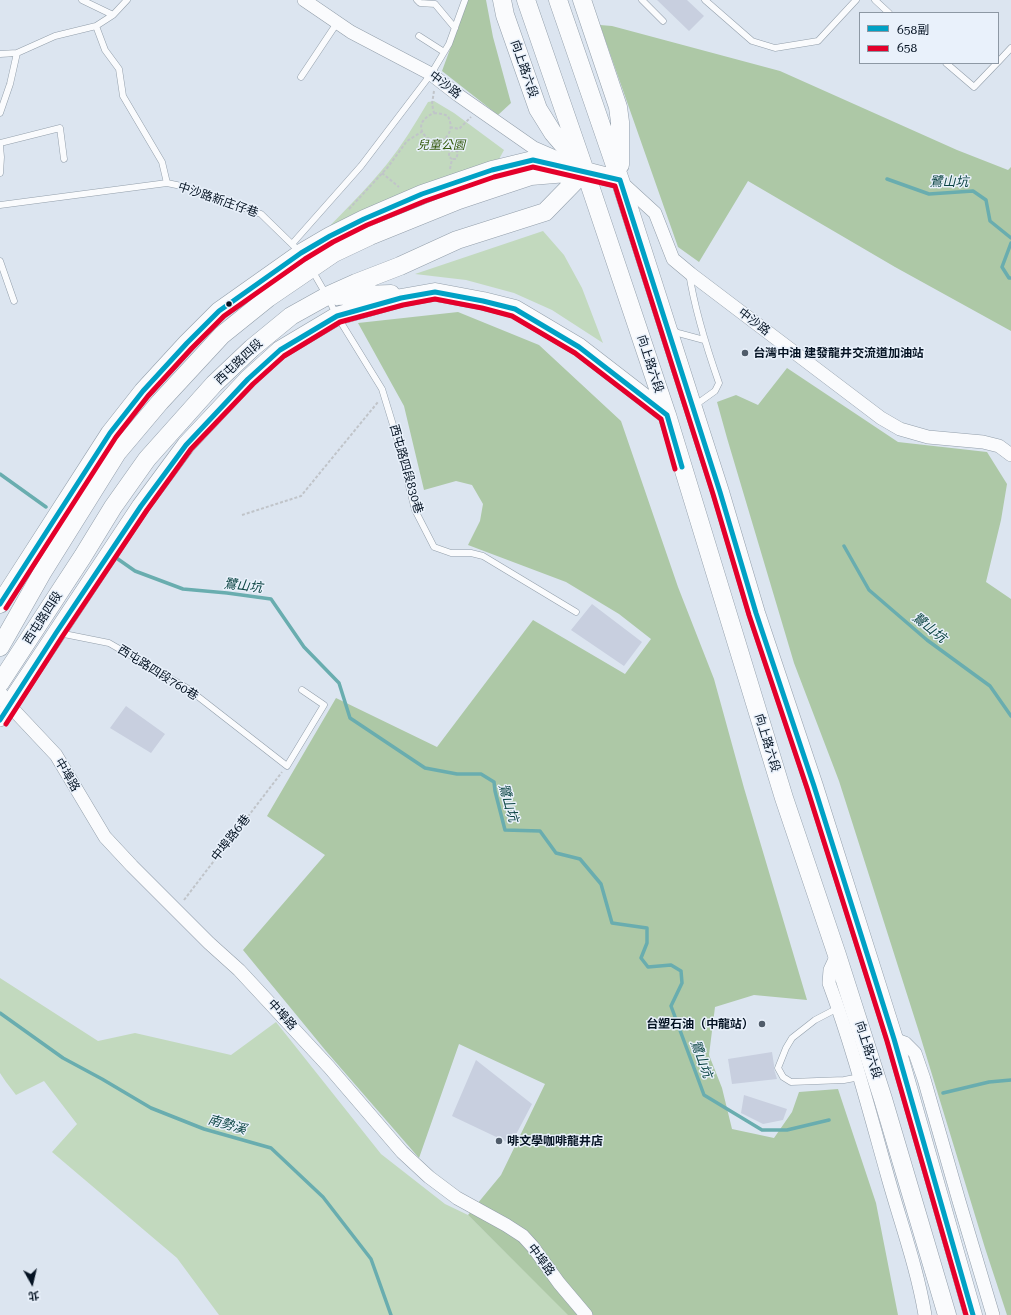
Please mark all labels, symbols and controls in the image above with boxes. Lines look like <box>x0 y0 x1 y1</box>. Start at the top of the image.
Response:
legend <box>859 12 999 64</box>
text: 658副 <box>897 23 929 37</box>
street label: 向上路六段 <box>507 38 541 100</box>
text: 658 <box>897 41 917 55</box>
street label: 中沙路 <box>426 68 464 102</box>
park label: 兒童公園 <box>417 138 465 152</box>
water label: 鷺山坑 <box>930 174 968 190</box>
street label: 中沙路新庄仔巷 <box>176 180 260 220</box>
unlabelled marker <box>224 299 234 309</box>
street label: 中沙路 <box>735 305 773 339</box>
street label: 向上路六段 <box>634 333 666 395</box>
street label: 西屯路四段 <box>212 336 266 388</box>
place label: 台灣中油 建發龍井交流道加油站 <box>753 346 924 360</box>
marker: 台灣中油 建發龍井交流道加油站 <box>740 348 750 358</box>
street label: 西屯路四段830巷 <box>386 423 426 515</box>
water label: 鷺山坑 <box>223 576 263 596</box>
street label: 西屯路四段 <box>21 589 65 647</box>
water label: 鷺山坑 <box>909 610 949 646</box>
street label: 西屯路四段760巷 <box>115 642 201 704</box>
street label: 向上路六段 <box>751 712 783 774</box>
street label: 中埠路 <box>52 756 82 794</box>
water label: 鷺山坑 <box>495 782 521 824</box>
street label: 中埠路6巷 <box>208 812 254 864</box>
street label: 中埠路 <box>265 997 299 1033</box>
place label: 台塑石油（中龍站） <box>646 1017 754 1031</box>
marker: 台塑石油（中龍站） <box>757 1019 767 1029</box>
street label: 向上路六段 <box>852 1019 884 1081</box>
water label: 鷺山坑 <box>687 1038 715 1080</box>
water label: 南勢溪 <box>206 1112 248 1138</box>
place label: 啡文學咖啡龍井店 <box>507 1134 603 1148</box>
marker: 啡文學咖啡龍井店 <box>494 1136 504 1146</box>
street label: 中埠路 <box>524 1241 558 1279</box>
north arrow <box>12 1263 52 1303</box>
text: 北 <box>27 1288 40 1303</box>

